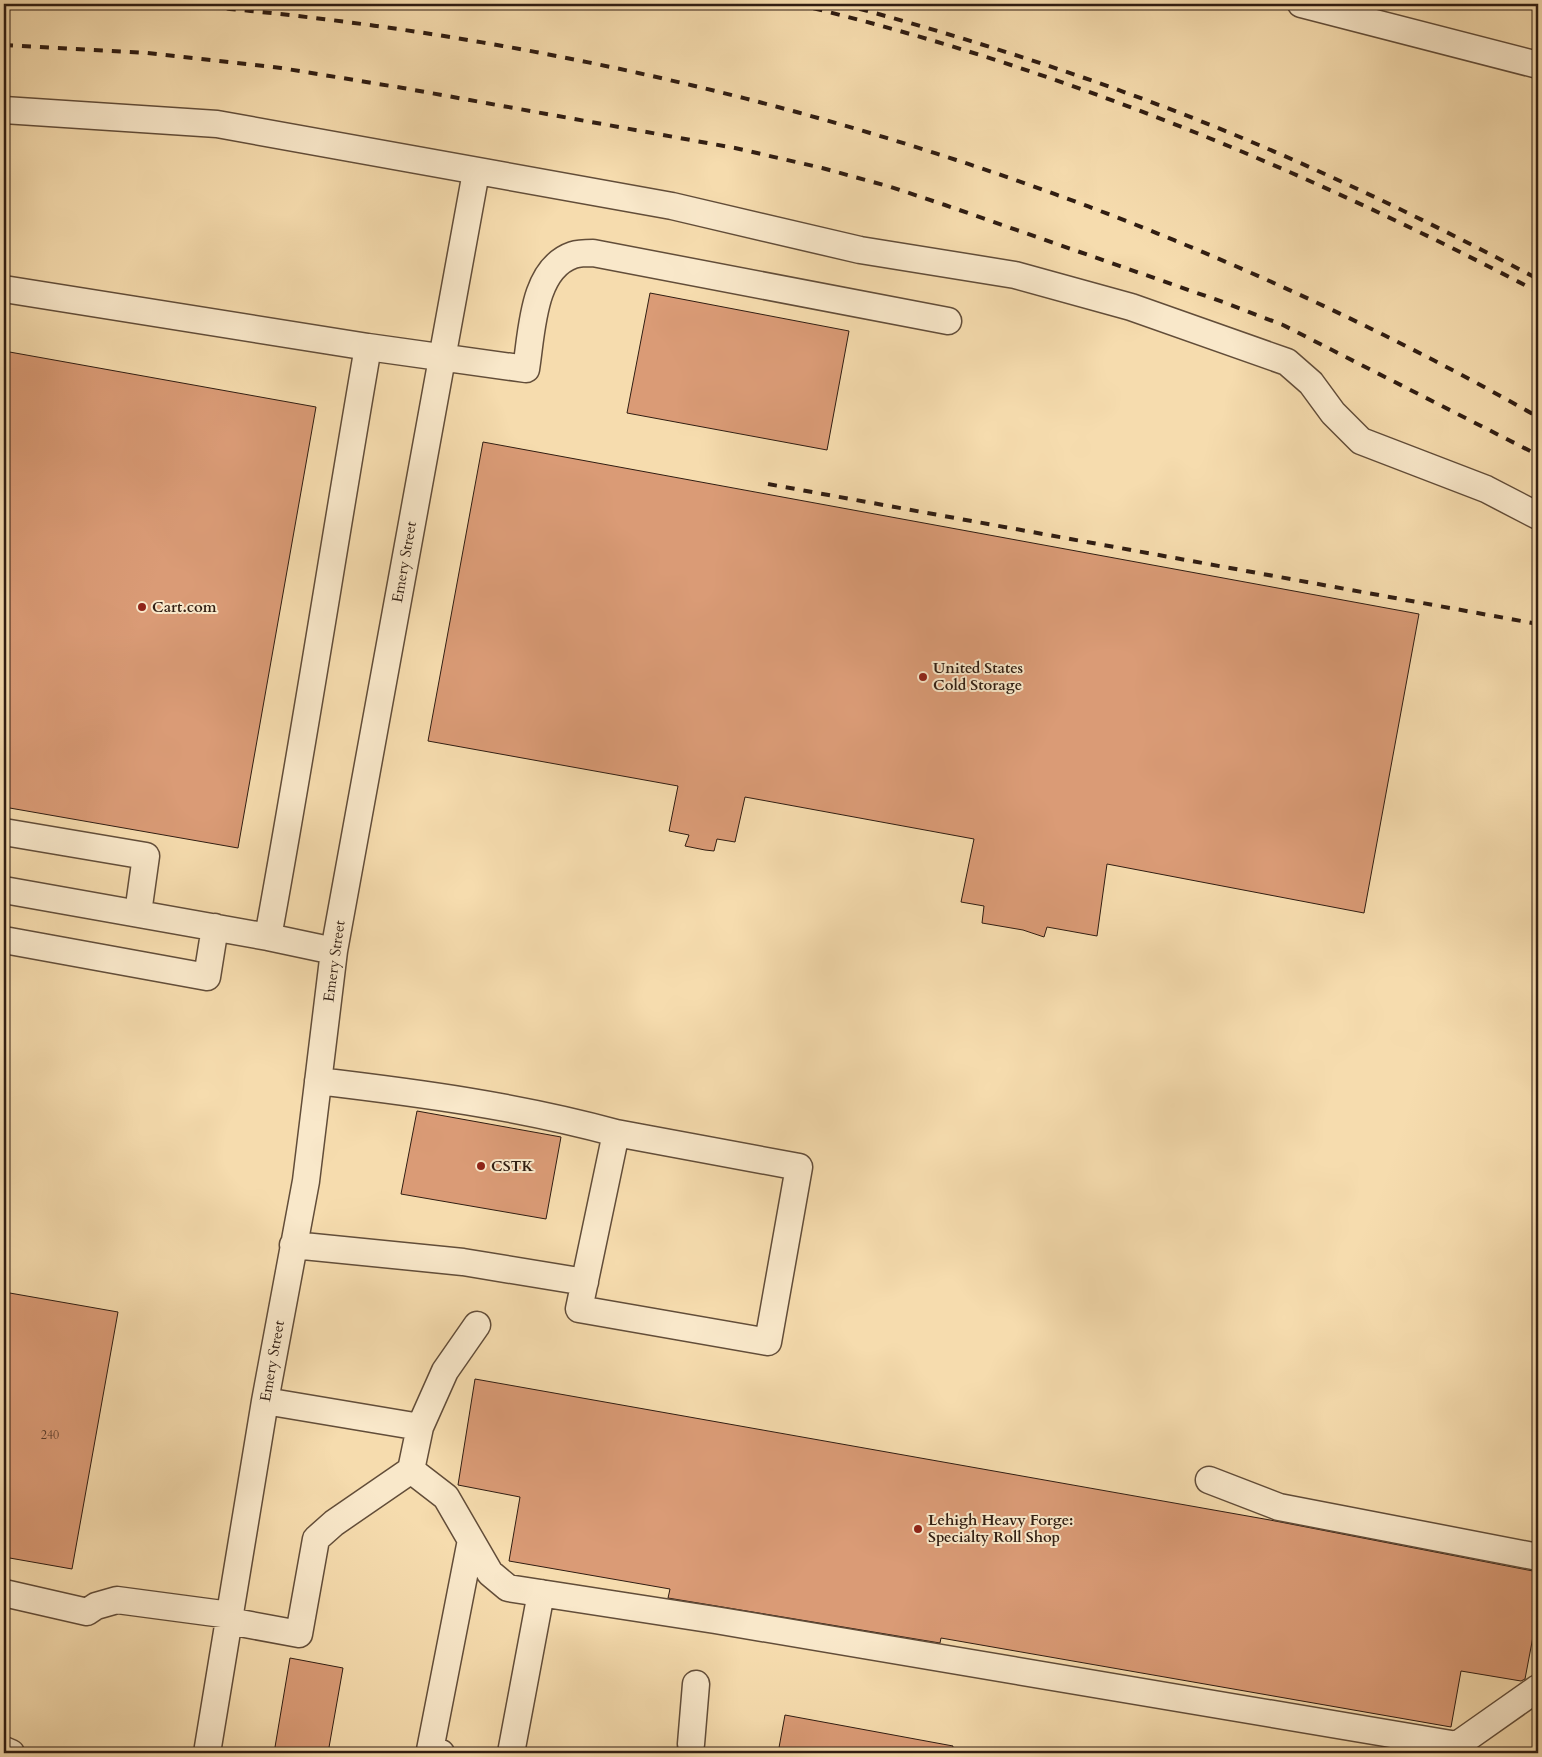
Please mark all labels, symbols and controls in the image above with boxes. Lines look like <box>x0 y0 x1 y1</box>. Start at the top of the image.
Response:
street label: Emery Street <box>387 519 421 604</box>
place label: Cart.com <box>152 597 217 617</box>
marker: Cart.com <box>136 601 148 613</box>
place label: United States Cold Storage <box>933 658 1023 695</box>
marker: United States Cold Storage <box>917 671 929 683</box>
street label: Emery Street <box>318 919 350 1003</box>
place label: CSTK <box>491 1156 535 1176</box>
marker: CSTK <box>475 1160 487 1172</box>
street label: Emery Street <box>255 1318 289 1403</box>
house number: 240 <box>41 1427 59 1443</box>
place label: Lehigh Heavy Forge: Specialty Roll Shop <box>928 1510 1073 1547</box>
marker: Lehigh Heavy Forge: Specialty Roll Shop <box>912 1523 924 1535</box>

